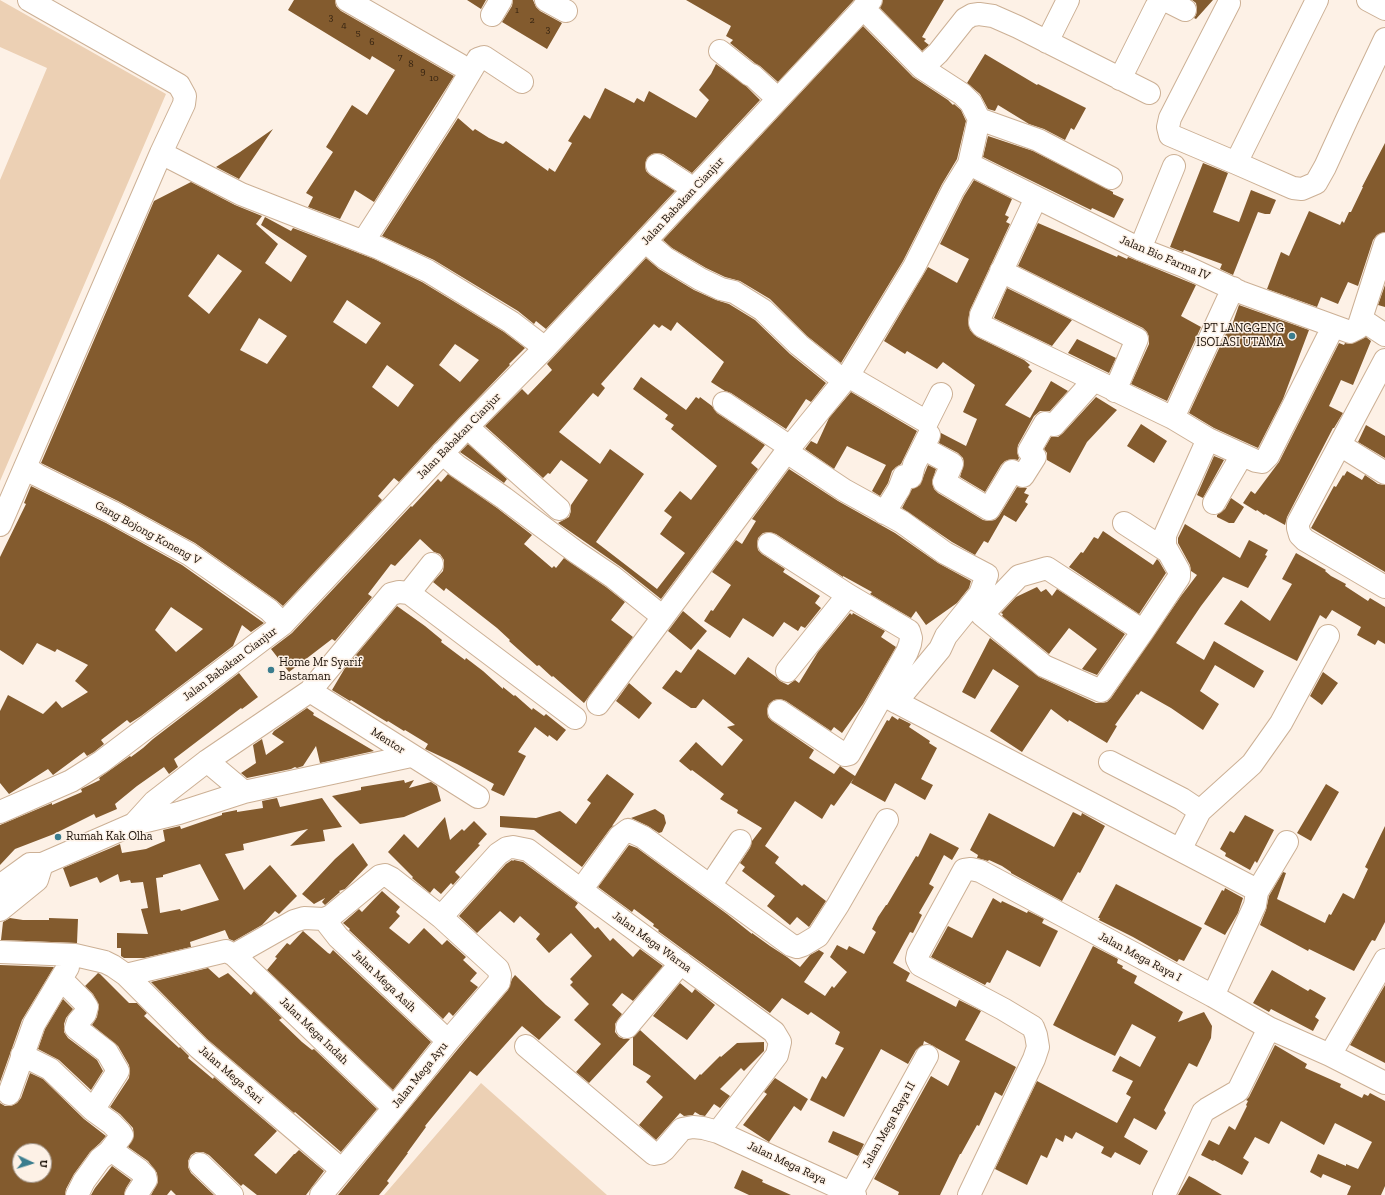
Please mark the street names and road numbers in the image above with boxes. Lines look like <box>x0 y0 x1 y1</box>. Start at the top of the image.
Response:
street label: Jalan Babakan Cianjur <box>639 154 727 248</box>
street label: Jalan Bio Farma IV <box>1118 232 1212 284</box>
street label: Jalan Babakan Cianjur <box>414 390 504 482</box>
street label: Gang Bojong Koneng V <box>92 498 204 568</box>
street label: Jalan Babakan Cianjur <box>180 624 280 704</box>
street label: Mentor <box>368 724 408 758</box>
street label: Jalan Mega Warna <box>609 908 695 976</box>
street label: Jalan Mega Raya I <box>1096 929 1184 985</box>
street label: Jalan Mega Asih <box>349 947 419 1015</box>
street label: Jalan Mega Indah <box>276 994 352 1068</box>
street label: Jalan Mega Ayu <box>389 1039 451 1111</box>
street label: Jalan Mega Sari <box>196 1043 266 1107</box>
street label: Jalan Mega Raya II <box>859 1080 919 1170</box>
street label: Jalan Mega Raya <box>745 1138 829 1188</box>

